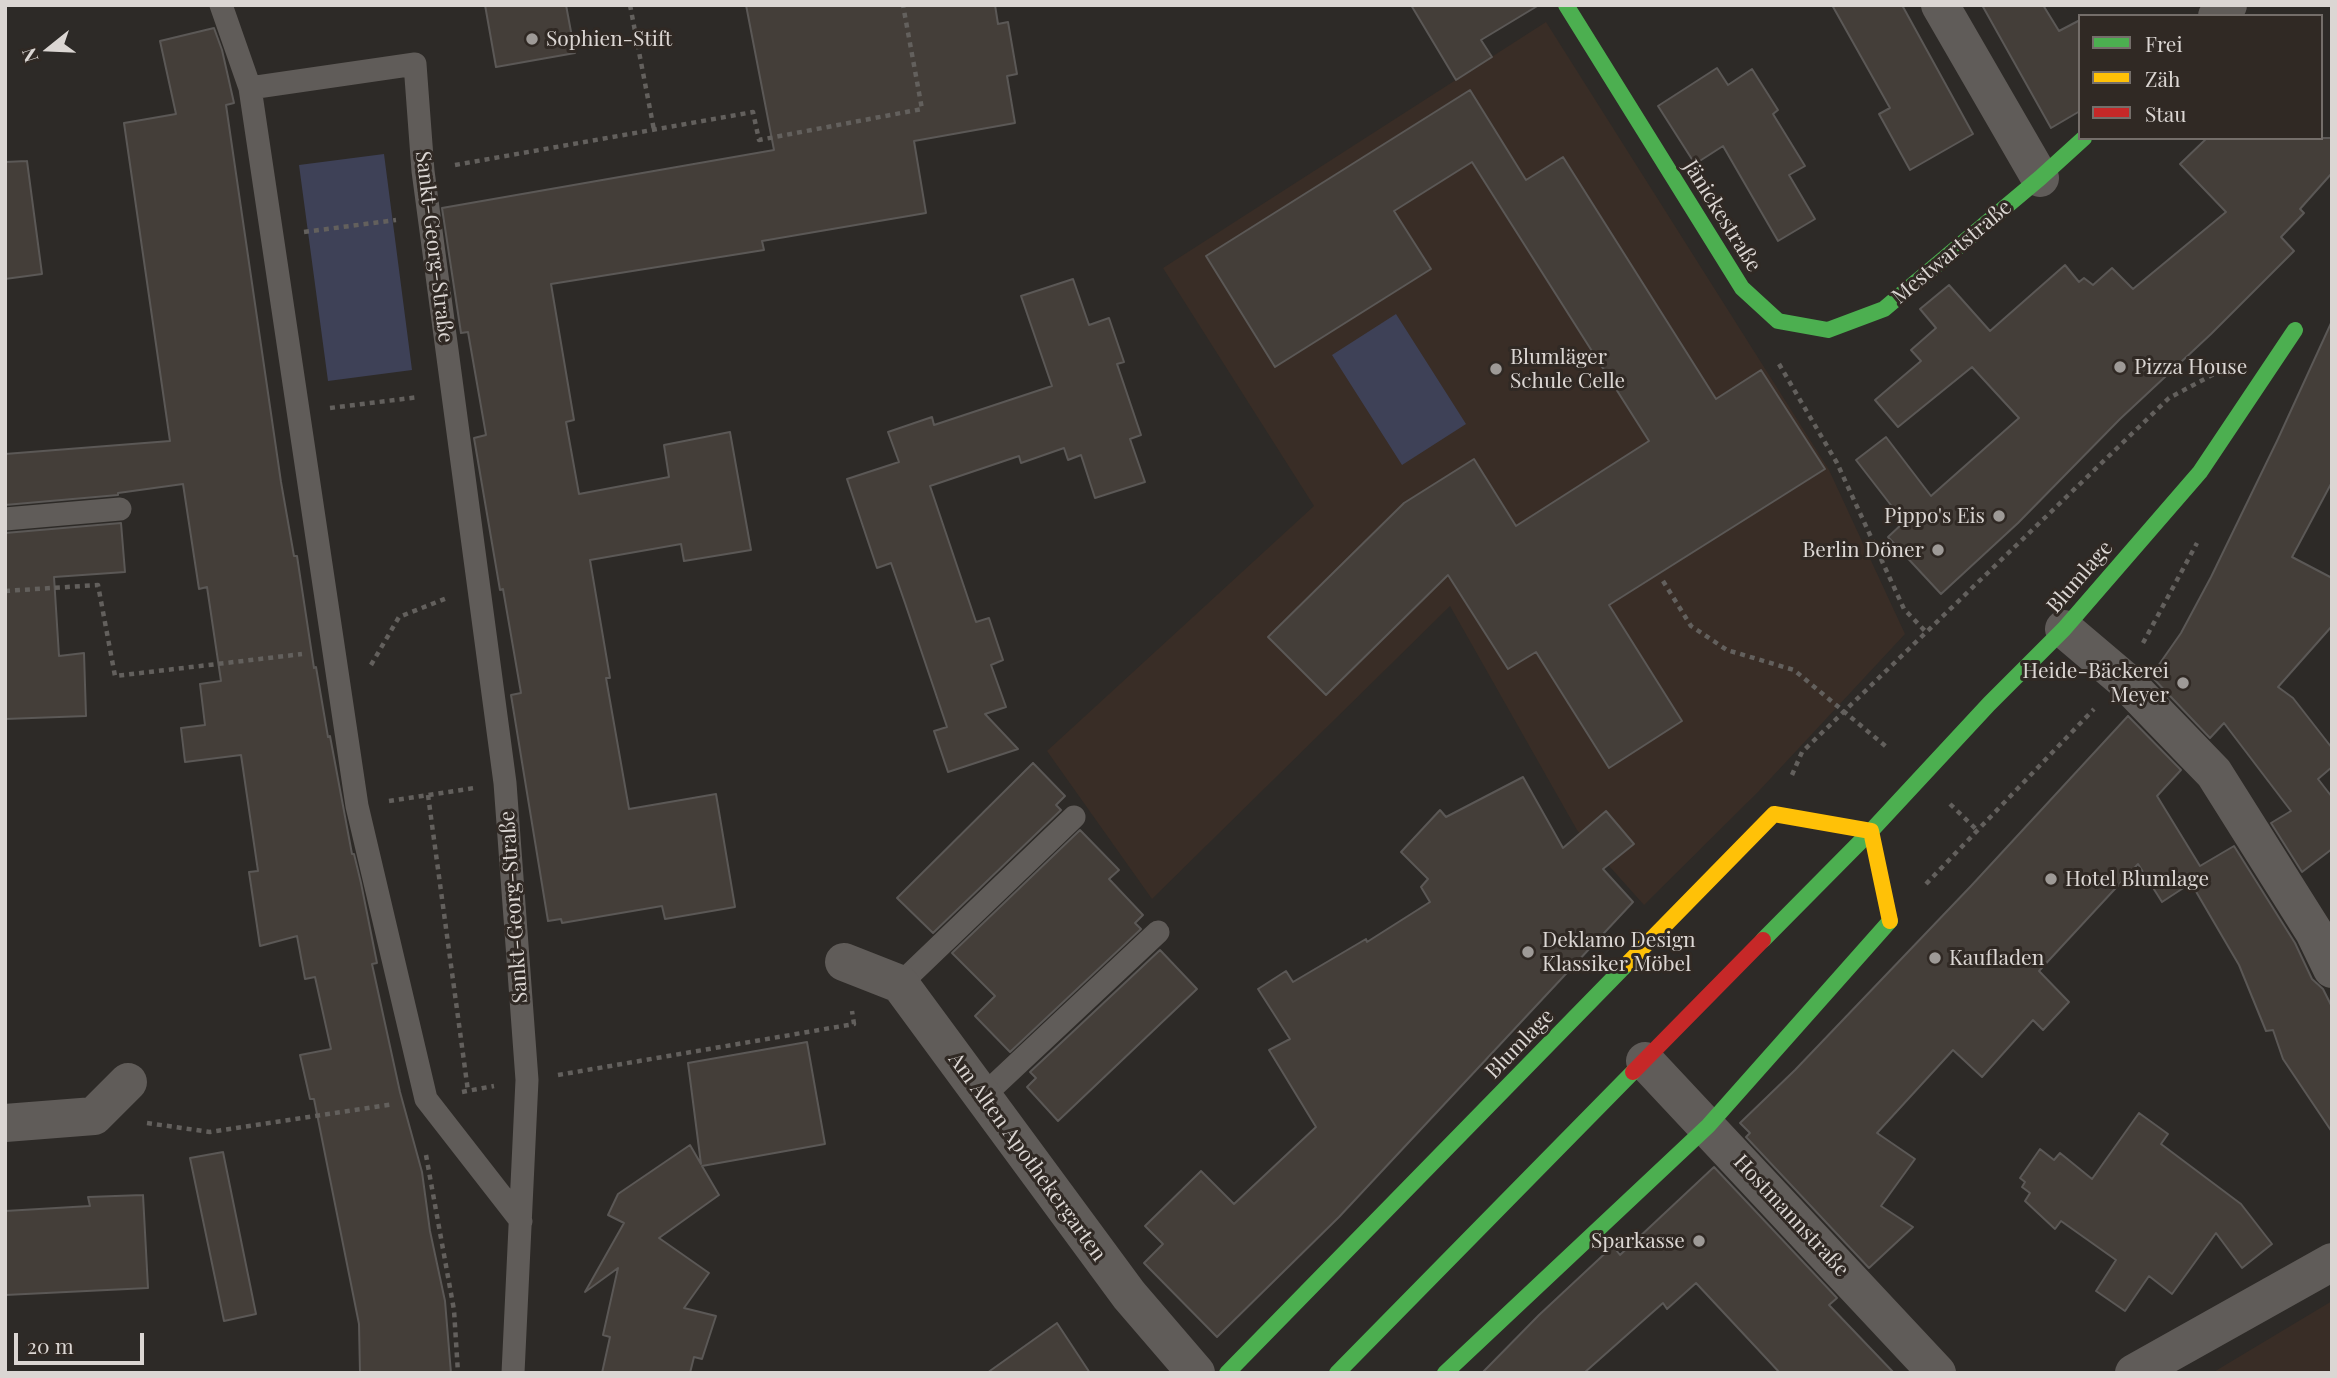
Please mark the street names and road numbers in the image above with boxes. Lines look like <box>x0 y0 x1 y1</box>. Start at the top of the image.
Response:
street label: Sankt-Georg-Straße <box>410 150 458 344</box>
street label: Jänickestraße <box>1678 156 1766 276</box>
street label: Mestwartstraße <box>1887 195 2017 309</box>
street label: Blumlage <box>2042 536 2118 618</box>
street label: Sankt-Georg-Straße <box>495 810 533 1004</box>
street label: Blumlage <box>1480 1004 1560 1084</box>
street label: Am Alten Apothekergarten <box>943 1048 1111 1266</box>
street label: Hostmannstraße <box>1728 1150 1854 1282</box>

